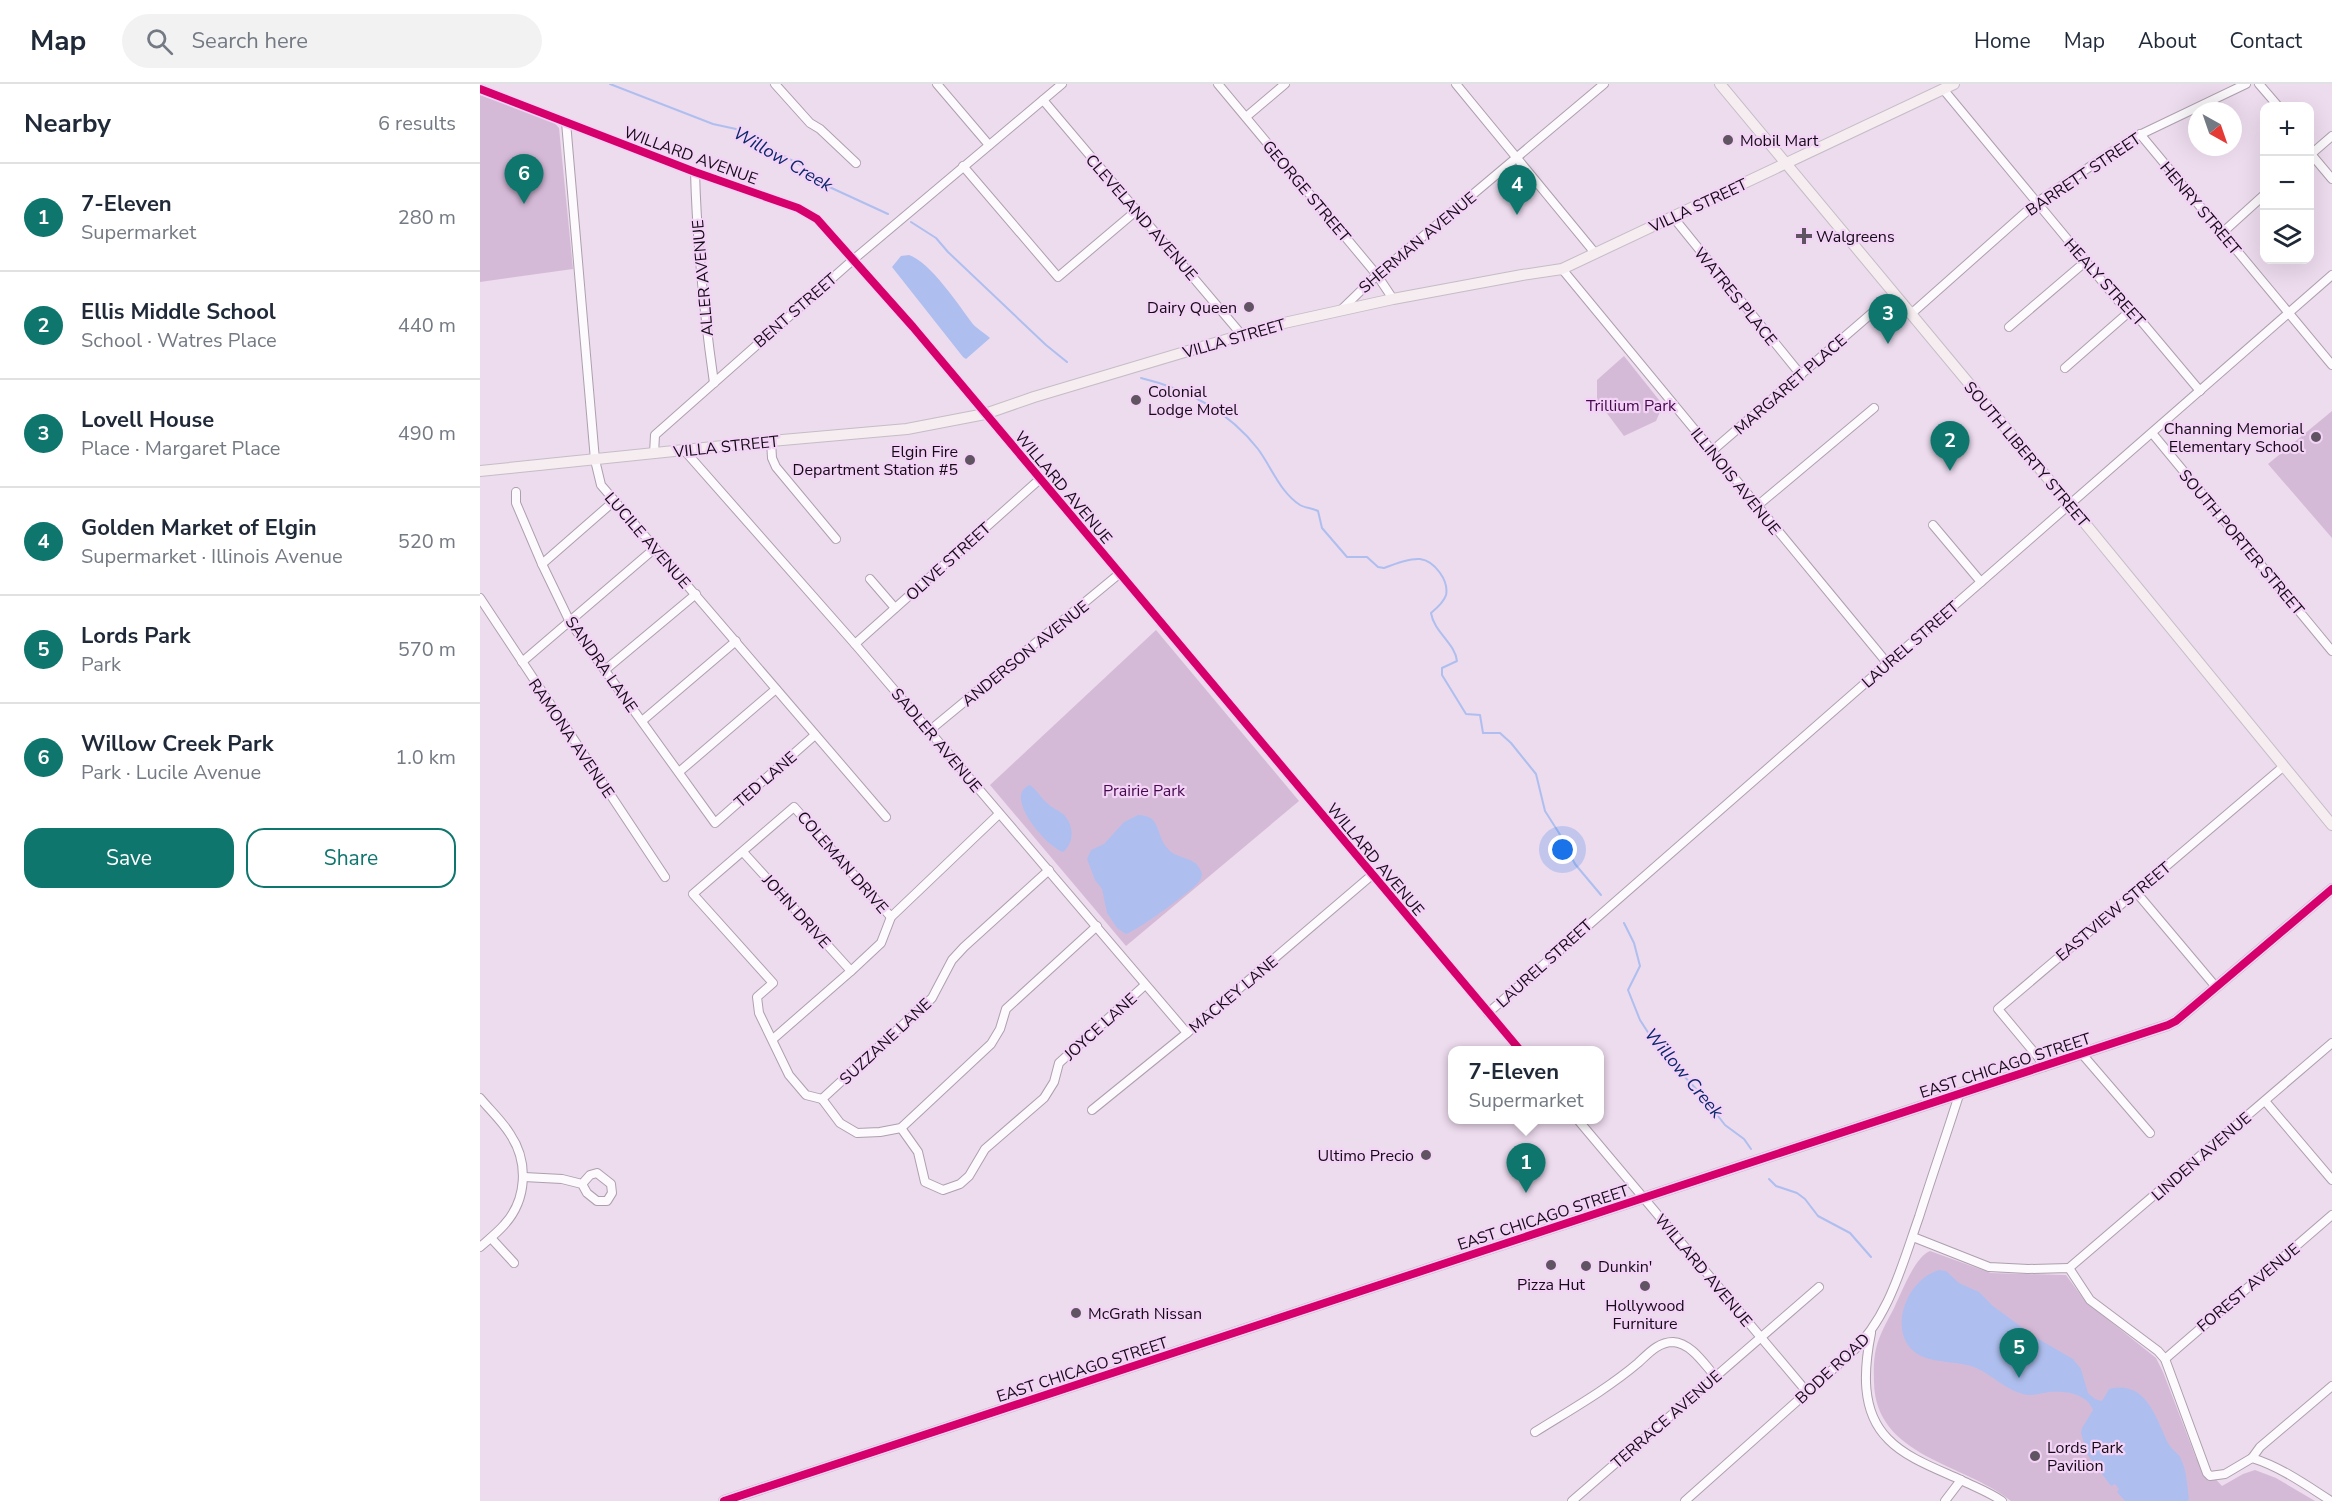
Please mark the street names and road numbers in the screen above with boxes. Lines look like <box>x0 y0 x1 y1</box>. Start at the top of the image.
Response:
street label: WILLARD AVENUE <box>621 121 761 190</box>
street label: BARRETT STREET <box>2022 128 2146 222</box>
street label: GEORGE STREET <box>1257 136 1356 248</box>
street label: CLEVELAND AVENUE <box>1080 150 1202 286</box>
street label: HENRY STREET <box>2155 157 2246 260</box>
street label: VILLA STREET <box>1645 173 1751 239</box>
street label: SHERMAN AVENUE <box>1354 187 1481 299</box>
street label: ALLER AVENUE <box>687 219 719 337</box>
street label: HEALY STREET <box>2059 234 2150 332</box>
street label: WATRES PLACE <box>1689 243 1782 350</box>
street label: BENT STREET <box>749 268 842 353</box>
street label: VILLA STREET <box>1179 314 1289 364</box>
street label: MARGARET PLACE <box>1730 330 1852 440</box>
street label: SOUTH LIBERTY STREET <box>1959 377 2094 533</box>
street label: ILLINOIS AVENUE <box>1685 424 1785 540</box>
street label: WILLARD AVENUE <box>1009 427 1117 549</box>
street label: VILLA STREET <box>671 430 780 464</box>
street label: SOUTH PORTER STREET <box>2174 465 2309 621</box>
street label: LUCILE AVENUE <box>599 488 695 593</box>
street label: OLIVE STREET <box>901 517 996 606</box>
street label: ANDERSON AVENUE <box>958 596 1094 712</box>
street label: LAUREL STREET <box>1857 596 1964 693</box>
street label: SANDRA LANE <box>560 612 643 717</box>
street label: RAMONA AVENUE <box>523 674 619 803</box>
street label: SADLER AVENUE <box>886 684 986 798</box>
street label: TED LANE <box>730 746 802 813</box>
street label: WILLARD AVENUE <box>1321 799 1429 921</box>
street label: COLEMAN DRIVE <box>792 807 893 919</box>
street label: EASTVIEW STREET <box>2051 857 2176 967</box>
street label: JOHN DRIVE <box>756 869 835 953</box>
street label: LAUREL STREET <box>1492 914 1598 1013</box>
street label: MACKEY LANE <box>1184 951 1283 1039</box>
street label: JOYCE LANE <box>1059 988 1142 1066</box>
street label: SUZZANE LANE <box>835 993 936 1090</box>
street label: EAST CHICAGO STREET <box>1917 1028 2094 1104</box>
street label: LINDEN AVENUE <box>2147 1107 2256 1206</box>
street label: EAST CHICAGO STREET <box>1455 1180 1632 1256</box>
street label: WILLARD AVENUE <box>1649 1210 1757 1332</box>
street label: FOREST AVENUE <box>2193 1238 2305 1337</box>
street label: BODE ROAD <box>1791 1328 1875 1409</box>
street label: EAST CHICAGO STREET <box>994 1332 1171 1408</box>
street label: TERRACE AVENUE <box>1607 1366 1727 1474</box>

